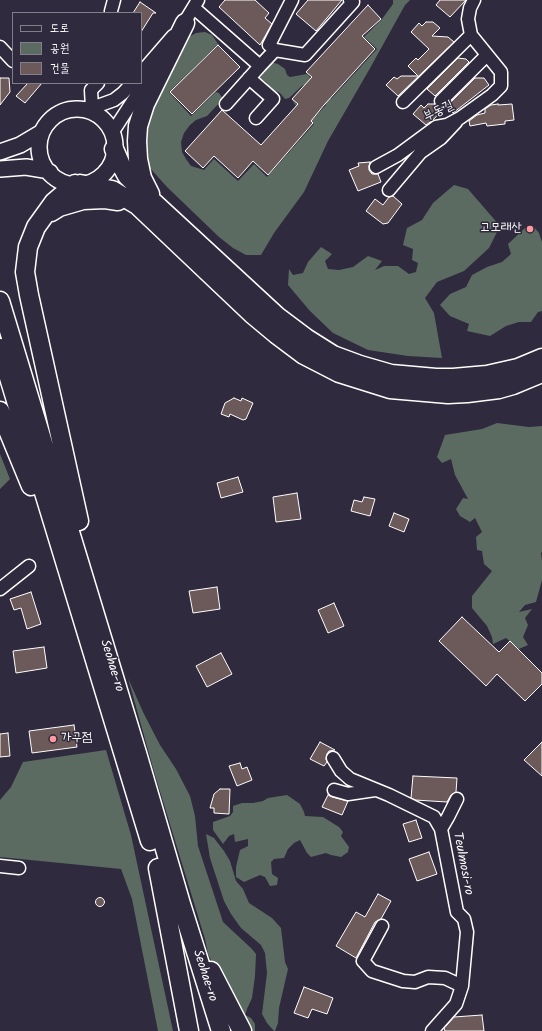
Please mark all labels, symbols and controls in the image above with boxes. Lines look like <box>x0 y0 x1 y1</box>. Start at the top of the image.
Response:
legend <box>12 12 142 84</box>
text: 도로 <box>50 19 69 38</box>
text: 공원 <box>50 39 69 58</box>
text: 건물 <box>50 59 69 78</box>
street label: 부동길 <box>421 98 457 126</box>
place label: 고모래산 <box>480 221 522 237</box>
marker: 고모래산 <box>525 224 535 234</box>
street label: Seohae-ro <box>96 638 126 694</box>
place label: 가구점 <box>61 731 92 747</box>
marker: 가구점 <box>48 734 58 744</box>
street label: Teulmosi-ro <box>448 831 476 897</box>
street label: Seohae-ro <box>188 948 220 1004</box>

